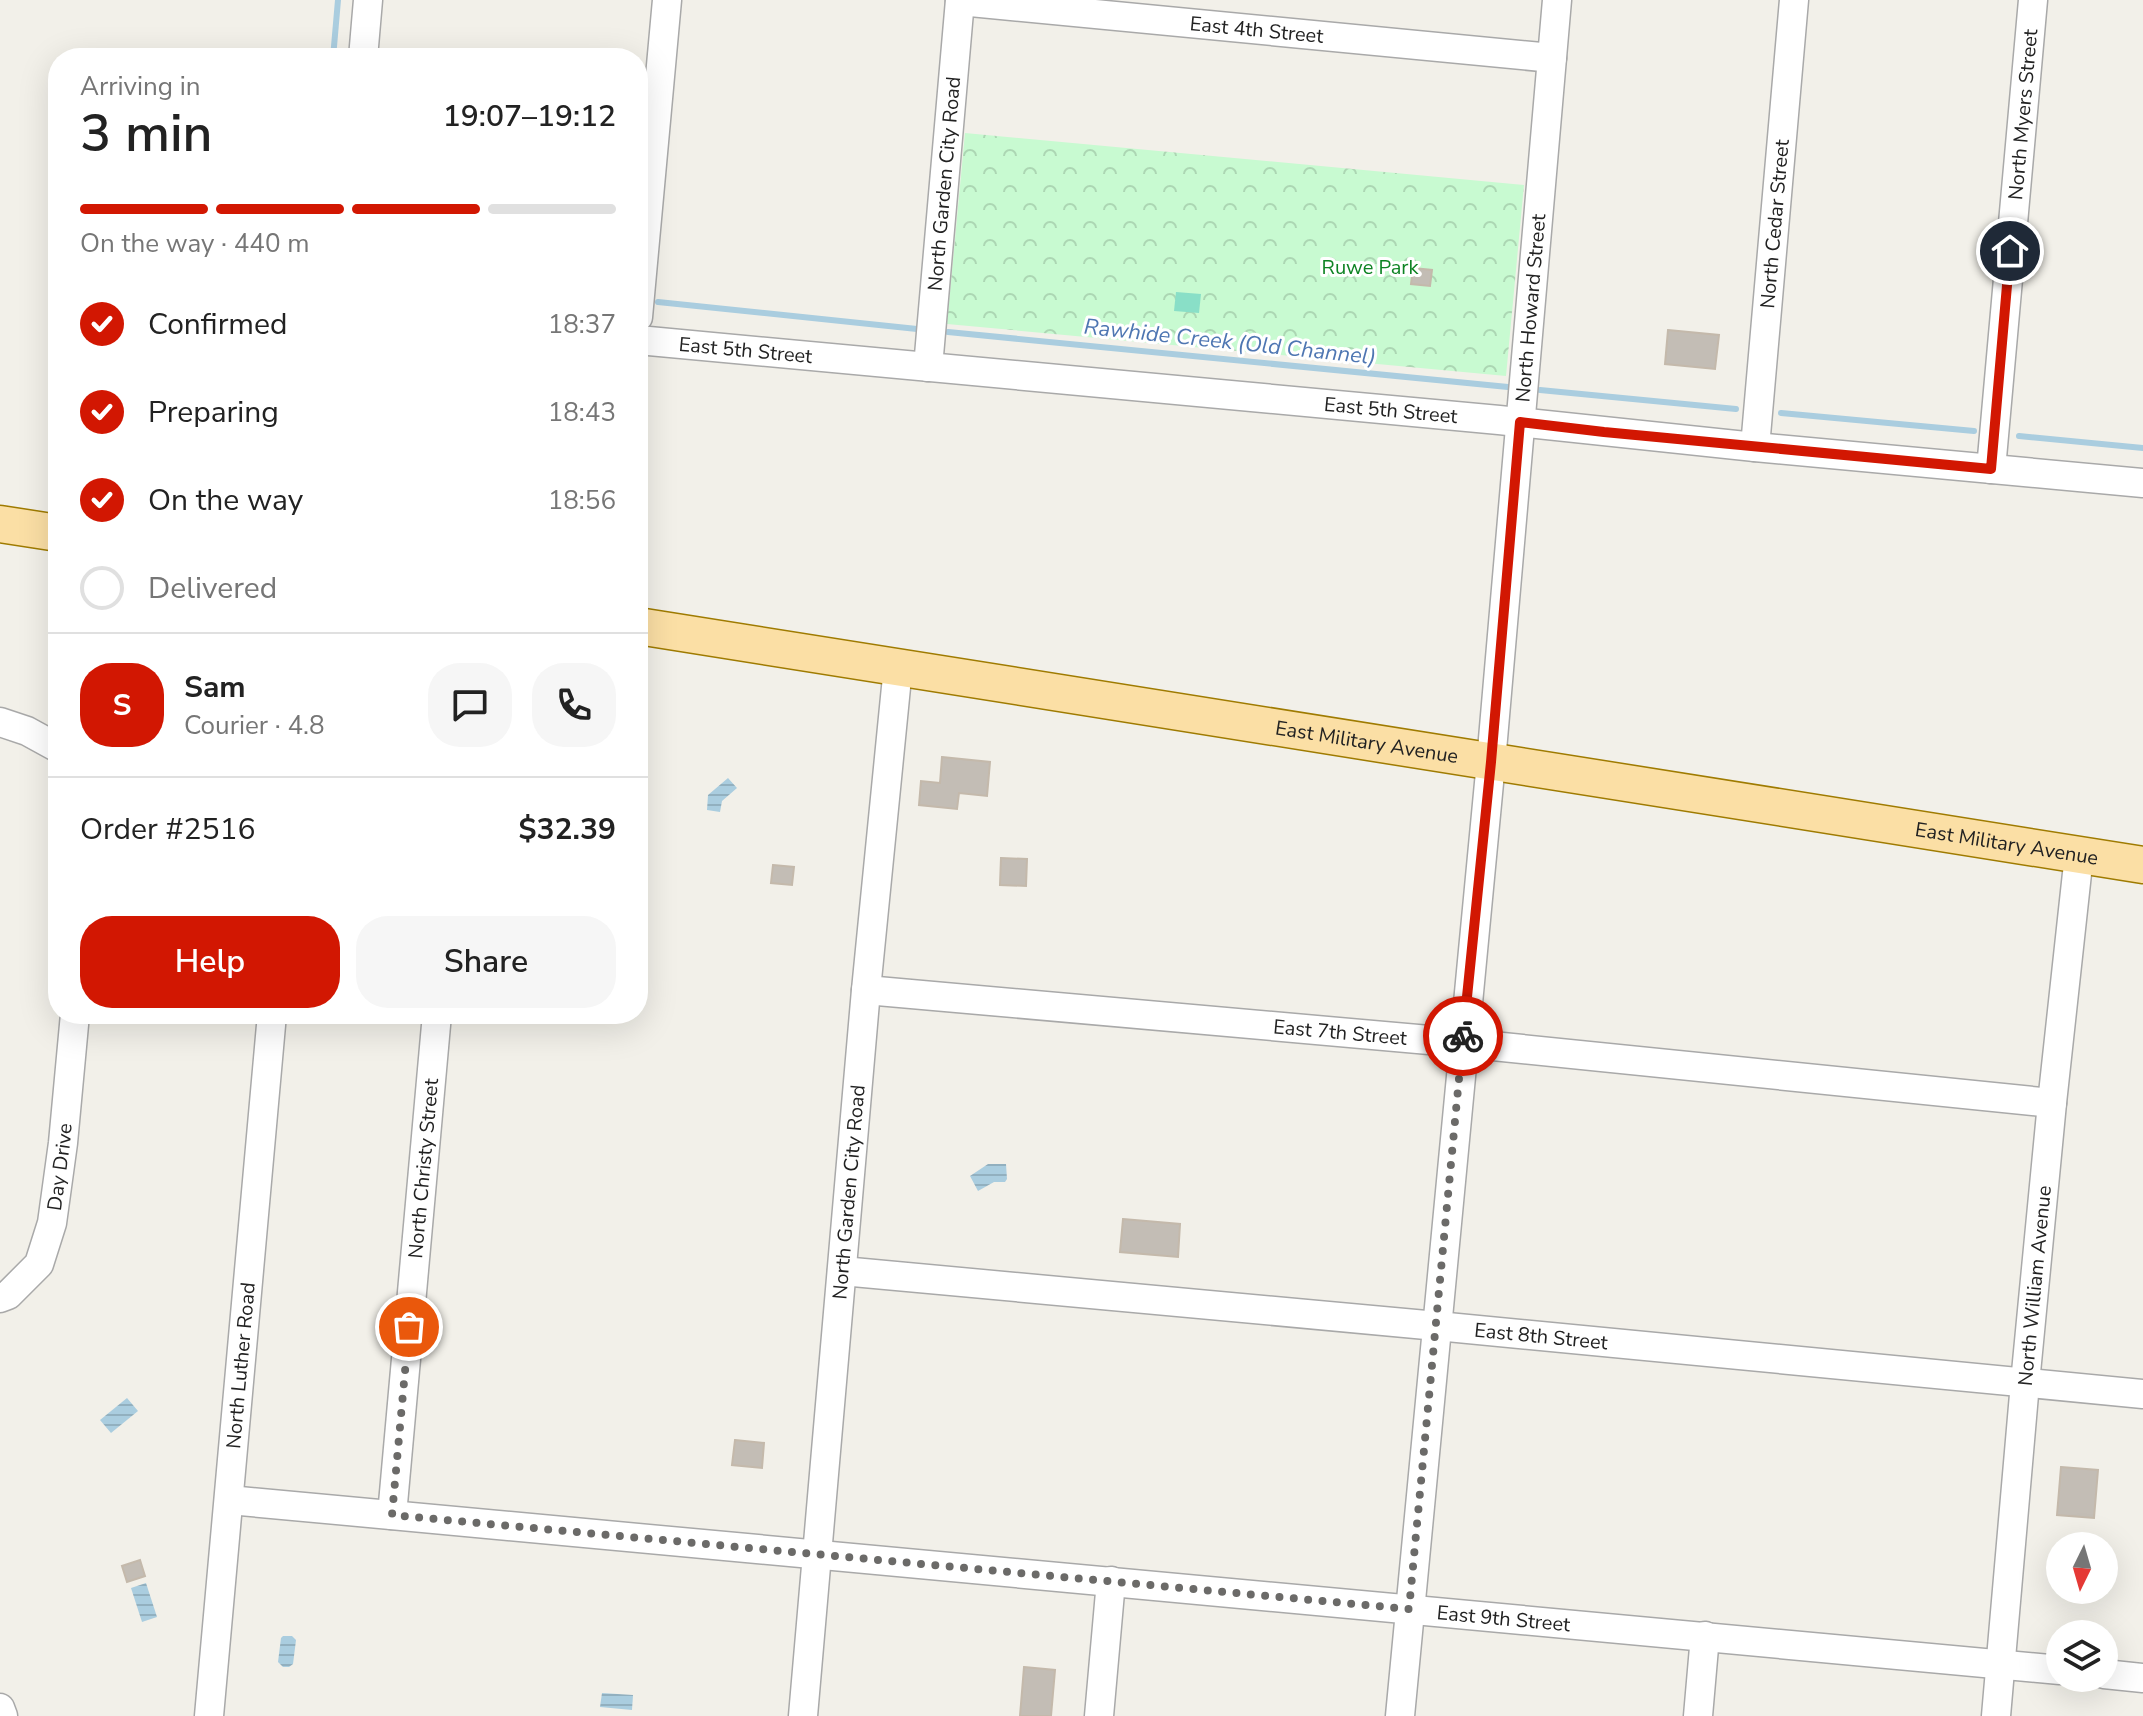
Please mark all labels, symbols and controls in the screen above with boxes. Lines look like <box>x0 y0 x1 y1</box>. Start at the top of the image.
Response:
street label: East 4th Street <box>1189 10 1326 50</box>
street label: North Myers Street <box>2002 27 2044 201</box>
text: Arriving in <box>80 69 201 104</box>
street label: North Garden City Road <box>921 75 967 292</box>
text: 19:07–19:12 <box>443 96 616 137</box>
text: 3 min <box>80 98 213 169</box>
street label: North Cedar Street <box>1754 137 1795 310</box>
street label: North Howard Street <box>1509 212 1552 403</box>
pin <box>1976 217 2044 285</box>
text: On the way · 440 m <box>80 226 309 261</box>
icon: home <box>1988 229 2032 273</box>
park label: Ruwe Park <box>1322 254 1419 281</box>
icon: check <box>80 302 124 346</box>
text: Confirmed <box>148 304 288 345</box>
text: 18:37 <box>548 307 616 342</box>
water label: Rawhide Creek (Old Channel) <box>1083 312 1377 372</box>
street label: East 5th Street <box>678 330 814 370</box>
icon: check <box>80 390 124 434</box>
street label: East 5th Street <box>1323 390 1460 430</box>
text: Preparing <box>148 392 279 433</box>
text: 18:43 <box>548 395 616 430</box>
icon: check <box>80 478 124 522</box>
text: On the way <box>148 480 303 521</box>
text: 18:56 <box>548 483 616 518</box>
text: Delivered <box>148 568 277 609</box>
button: chat <box>428 663 512 747</box>
button: phone <box>532 663 616 747</box>
text: Sam <box>184 667 246 708</box>
text: S <box>113 685 131 726</box>
text: Courier · 4.8 <box>184 708 325 743</box>
street label: East Military Avenue <box>1273 714 1460 770</box>
text: Order #2516 <box>80 809 255 850</box>
text: $32.39 <box>519 809 616 850</box>
street label: East Military Avenue <box>1913 816 2100 871</box>
button: Help <box>80 916 340 1008</box>
button: Share <box>356 916 616 1008</box>
courier <box>1423 996 1503 1076</box>
street label: East 7th Street <box>1272 1013 1409 1052</box>
icon: bike <box>1441 1014 1485 1058</box>
street label: North Christy Street <box>402 1076 445 1259</box>
street label: North Garden City Road <box>826 1084 871 1300</box>
street label: Day Drive <box>40 1122 78 1212</box>
street label: North William Avenue <box>2011 1184 2057 1387</box>
street label: North Luther Road <box>220 1281 261 1450</box>
pin <box>375 1293 443 1361</box>
icon: bag <box>387 1305 431 1349</box>
street label: East 8th Street <box>1473 1316 1610 1356</box>
north arrow <box>2046 1532 2118 1604</box>
map controls <box>2046 1532 2118 1692</box>
street label: East 9th Street <box>1436 1599 1572 1638</box>
button: layers <box>2046 1620 2118 1692</box>

